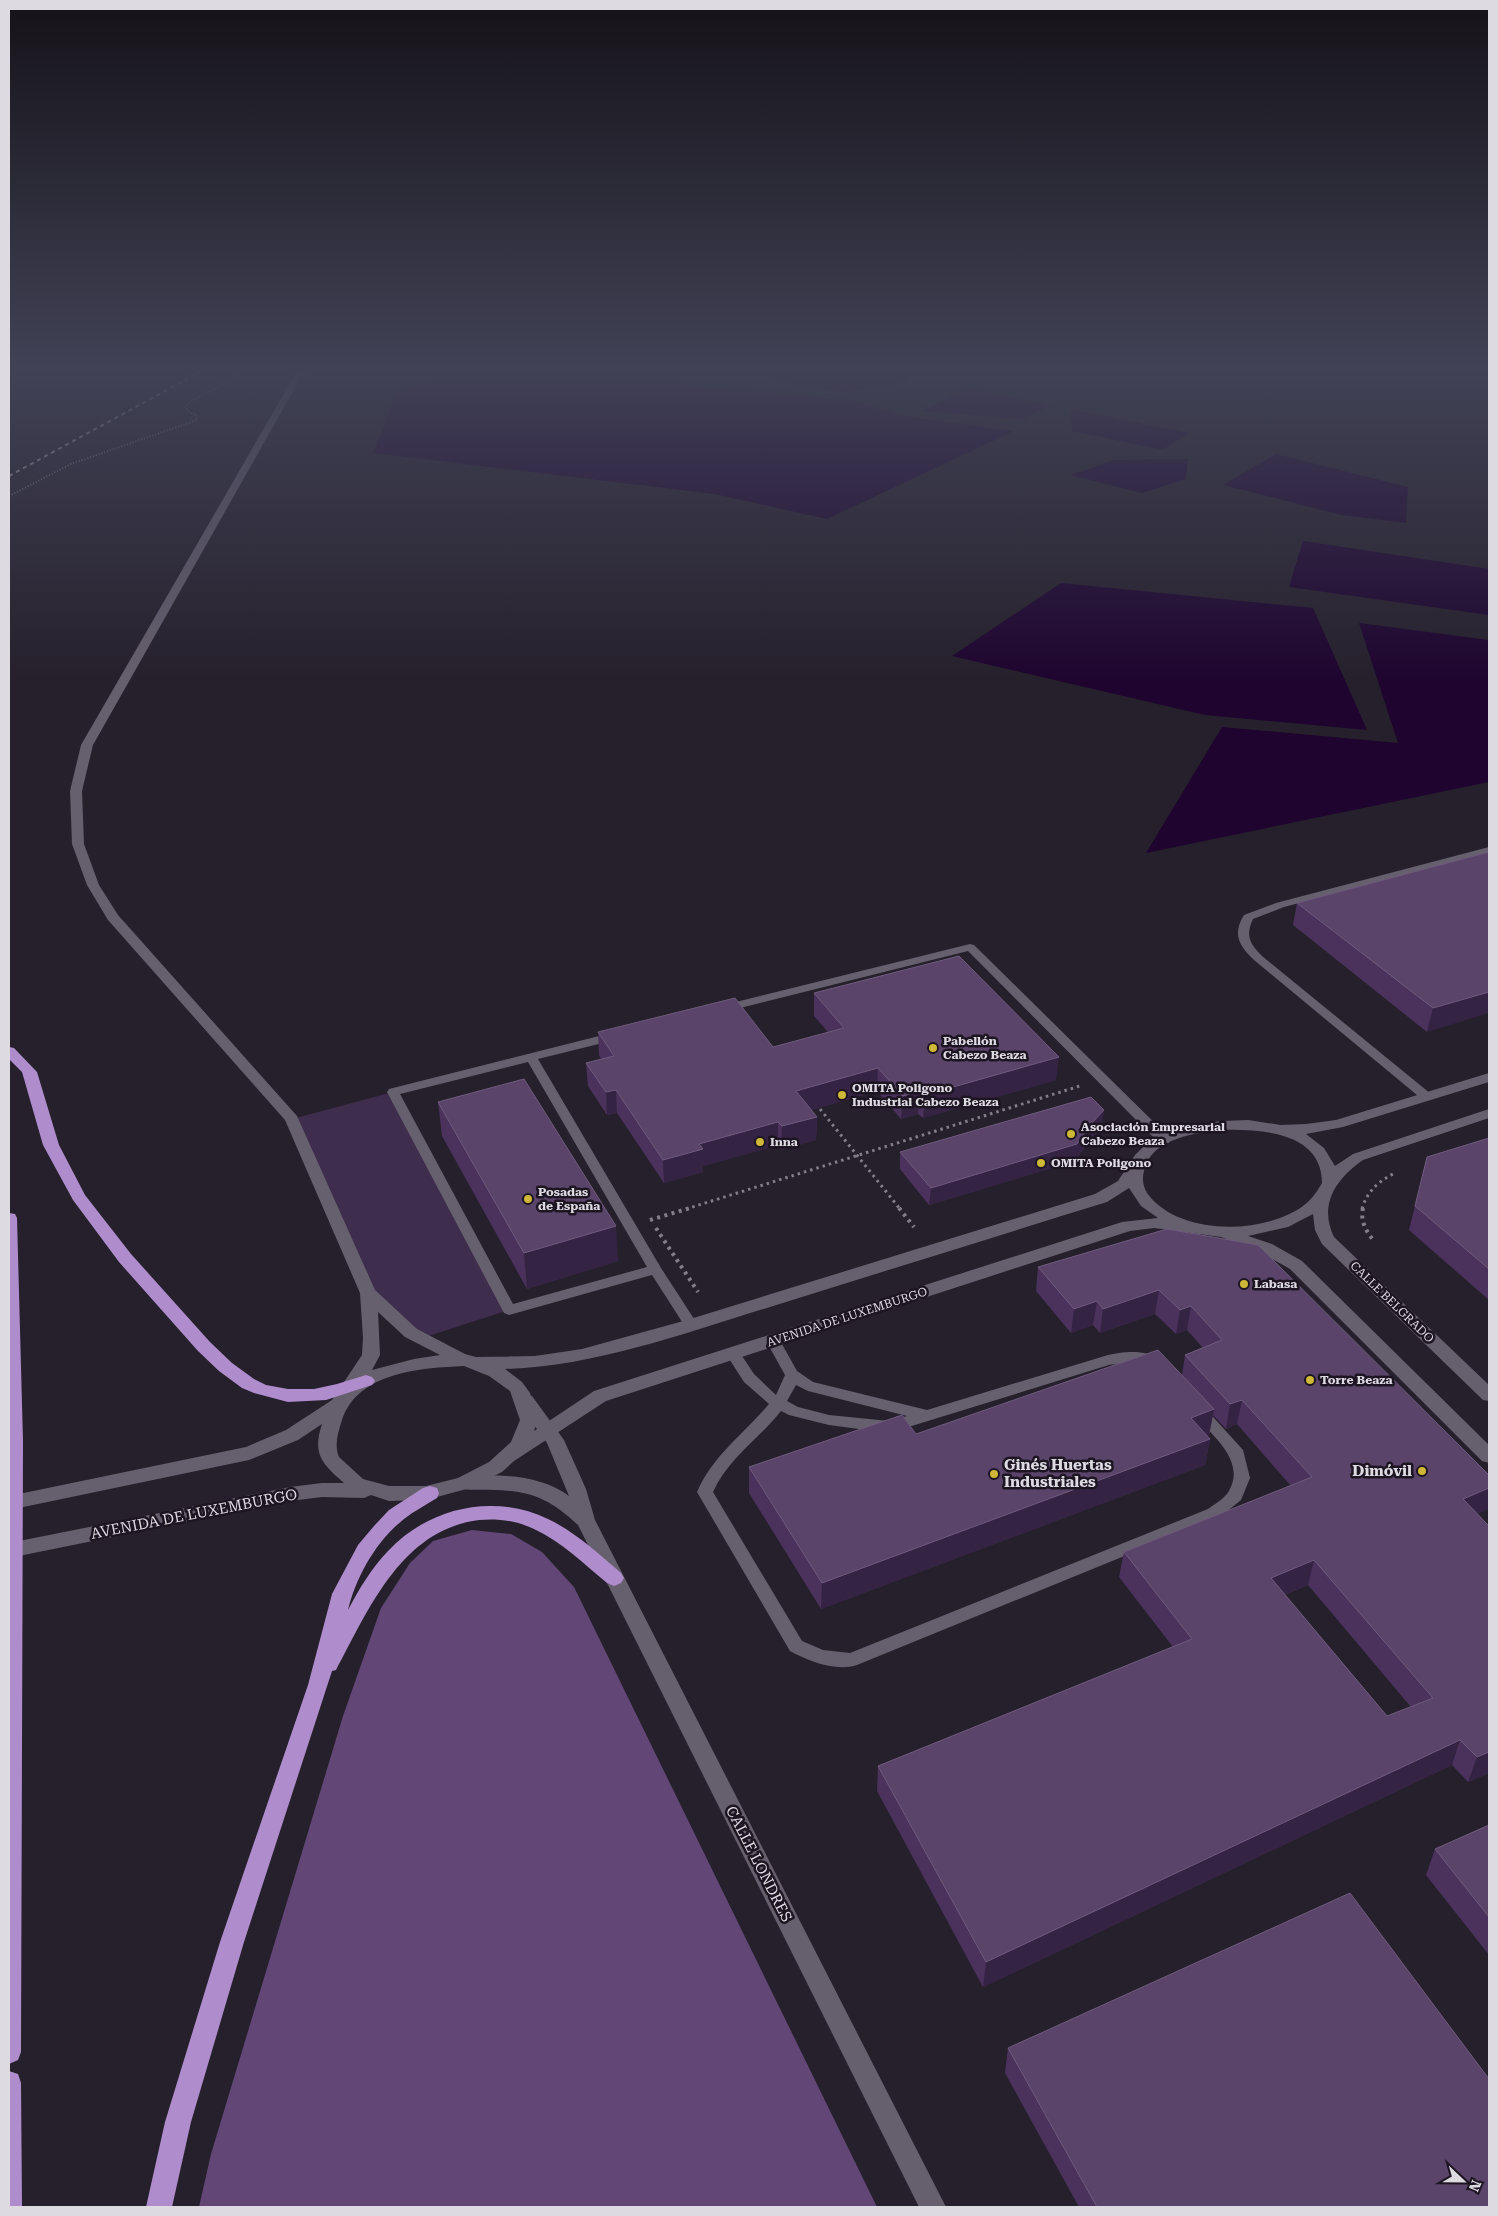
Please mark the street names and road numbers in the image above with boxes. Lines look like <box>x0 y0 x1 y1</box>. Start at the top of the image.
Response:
street label: CALLE BELGRADO <box>1347 1259 1437 1345</box>
street label: AVENIDA DE LUXEMBURGO <box>765 1284 929 1350</box>
street label: AVENIDA DE LUXEMBURGO <box>89 1485 299 1543</box>
street label: CALLE LONDRES <box>722 1803 796 1925</box>

